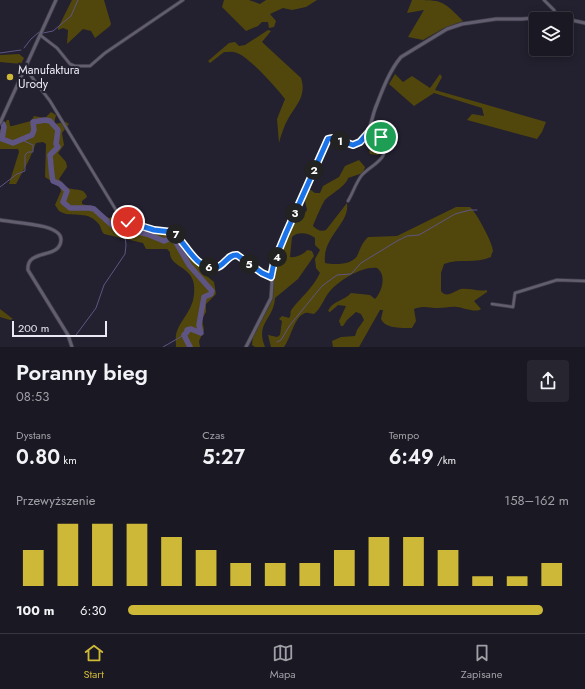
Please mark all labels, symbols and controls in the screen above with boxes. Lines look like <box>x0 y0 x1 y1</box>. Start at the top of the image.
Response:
map controls <box>529 12 573 56</box>
button: layers <box>529 12 573 56</box>
place label: Manufaktura Urody <box>18 61 80 93</box>
marker: Manufaktura Urody <box>5 72 15 82</box>
pin <box>364 120 398 154</box>
icon: arrive <box>370 126 392 148</box>
pin: 1 <box>330 131 350 151</box>
text: 1 <box>337 133 343 149</box>
pin: 2 <box>304 160 324 180</box>
text: 2 <box>310 162 318 178</box>
pin: 3 <box>285 203 305 223</box>
pin <box>111 205 145 239</box>
text: 3 <box>292 205 298 221</box>
icon: check <box>117 211 139 233</box>
pin: 7 <box>166 224 186 244</box>
text: 7 <box>173 226 179 242</box>
pin: 4 <box>267 247 287 267</box>
text: 4 <box>273 249 281 265</box>
pin: 5 <box>239 254 259 274</box>
text: 5 <box>245 256 253 272</box>
pin: 6 <box>199 257 219 277</box>
text: 6 <box>205 259 213 275</box>
scale bar <box>12 319 107 338</box>
text: 200 m <box>18 320 49 336</box>
text: Poranny bieg <box>16 356 148 388</box>
button: share <box>527 360 569 402</box>
text: 08:53 <box>16 387 49 406</box>
text: Dystans <box>16 427 51 443</box>
text: Czas <box>202 427 225 443</box>
text: Tempo <box>389 427 419 443</box>
text: 0.80 <box>16 443 60 472</box>
text: 5:27 <box>202 443 245 472</box>
text: 6:49 <box>389 443 434 472</box>
text: km <box>60 452 77 468</box>
text: /km <box>434 452 456 468</box>
text: Przewyższenie <box>16 491 96 510</box>
text: 158–162 m <box>504 491 569 510</box>
text: 100 m <box>16 601 54 620</box>
text: 6:30 <box>80 601 106 620</box>
tab: Start <box>83 642 105 682</box>
tab: Mapa <box>270 642 296 682</box>
tab: Zapisane <box>461 642 502 682</box>

